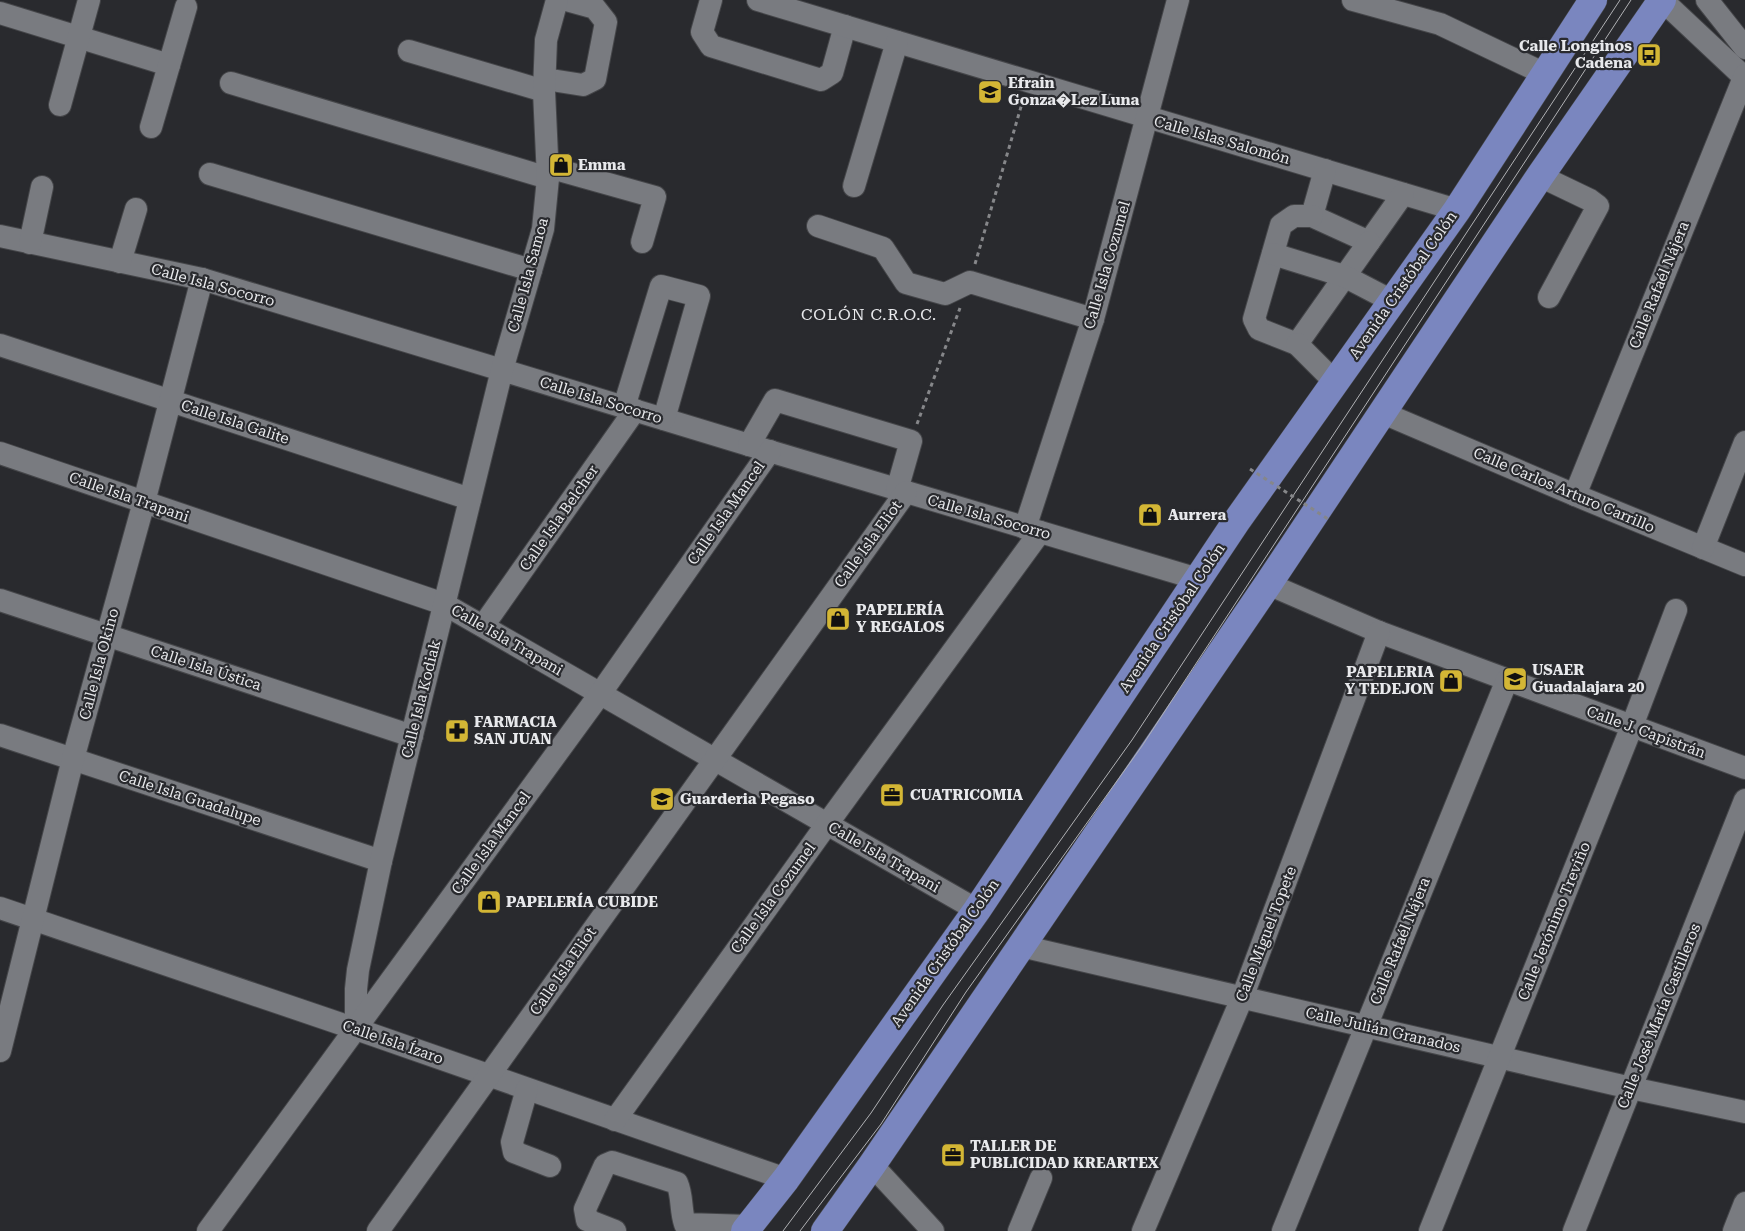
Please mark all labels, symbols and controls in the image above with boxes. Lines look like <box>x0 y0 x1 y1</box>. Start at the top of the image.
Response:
place label: Calle Longinos Cadena <box>1519 37 1632 72</box>
bus stop icon: Calle Longinos Cadena <box>1636 42 1662 68</box>
place label: Efrain Gonza�Lez Luna <box>1008 74 1140 109</box>
school or university icon: Efrain Gonza�Lez Luna <box>977 79 1003 105</box>
street label: Calle Islas Salomón <box>1152 112 1292 168</box>
shop icon: Emma <box>548 152 574 178</box>
place label: Emma <box>578 156 626 174</box>
street label: Calle Isla Cozumel <box>1080 199 1134 331</box>
street label: Avenida Cristóbal Colón <box>1345 208 1461 362</box>
street label: Calle Isla Samoa <box>504 216 552 334</box>
street label: Calle Rafaél Nájera <box>1625 219 1693 351</box>
street label: Calle Isla Socorro <box>149 260 277 310</box>
district label: COLÓN C.R.O.C. <box>801 305 937 324</box>
street label: Calle Isla Socorro <box>538 373 664 427</box>
street label: Calle Isla Galite <box>179 396 291 448</box>
street label: Calle Carlos Arturo Carrillo <box>1471 444 1657 536</box>
street label: Calle Isla Mancel <box>683 457 769 568</box>
street label: Calle Isla Belcher <box>516 462 602 574</box>
street label: Calle Isla Trapani <box>67 468 192 526</box>
street label: Calle Isla Socorro <box>925 491 1053 543</box>
street label: Calle Isla Eliot <box>830 497 906 591</box>
shop icon: Aurrera <box>1137 502 1163 528</box>
place label: Aurrera <box>1168 506 1226 524</box>
street label: Avenida Cristóbal Colón <box>1115 540 1229 696</box>
place label: PAPELERÍA Y REGALOS <box>856 600 945 636</box>
street label: Calle Isla Trapani <box>448 601 566 679</box>
street label: Calle Isla Okino <box>75 606 123 722</box>
shop icon: PAPELERÍA Y REGALOS <box>825 606 851 632</box>
street label: Calle Isla Kodiak <box>398 637 445 760</box>
street label: Calle Isla Ústica <box>148 641 264 694</box>
place label: USAER Guadalajara 20 <box>1532 661 1645 696</box>
place label: PAPELERIA Y TEDEJON <box>1345 663 1434 698</box>
school or university icon: USAER Guadalajara 20 <box>1502 666 1528 692</box>
shop icon: PAPELERIA Y TEDEJON <box>1438 668 1464 694</box>
street label: Calle J. Capistrán <box>1584 702 1708 762</box>
place label: FARMACIA SAN JUAN <box>474 713 557 748</box>
pharmacy icon: FARMACIA SAN JUAN <box>444 718 470 744</box>
street label: Calle Isla Guadalupe <box>117 766 263 830</box>
office icon: CUATRICOMIA <box>879 782 905 808</box>
school or university icon: Guarderia Pegaso <box>649 786 675 812</box>
place label: CUATRICOMIA <box>910 786 1023 804</box>
street label: Calle Isla Mancel <box>448 788 535 898</box>
place label: Guarderia Pegaso <box>680 790 815 808</box>
street label: Calle Isla Trapani <box>825 818 943 896</box>
street label: Calle Isla Cozumel <box>727 839 819 957</box>
street label: Calle Jerónimo Treviño <box>1514 839 1594 1003</box>
street label: Calle Miguel Topete <box>1232 864 1300 1004</box>
street label: Calle Rafaél Nájera <box>1366 875 1434 1007</box>
street label: Avenida Cristóbal Colón <box>887 876 1003 1030</box>
shop icon: PAPELERÍA CUBIDE <box>476 889 502 915</box>
place label: PAPELERÍA CUBIDE <box>506 892 658 911</box>
street label: Calle José María Castilleros <box>1614 921 1704 1111</box>
street label: Calle Isla Eliot <box>526 923 600 1018</box>
street label: Calle Julián Granados <box>1304 1003 1462 1057</box>
street label: Calle Isla Ízaro <box>340 1016 446 1068</box>
place label: TALLER DE PUBLICIDAD KREARTEX <box>970 1137 1159 1172</box>
office icon: TALLER DE PUBLICIDAD KREARTEX <box>940 1142 966 1168</box>

